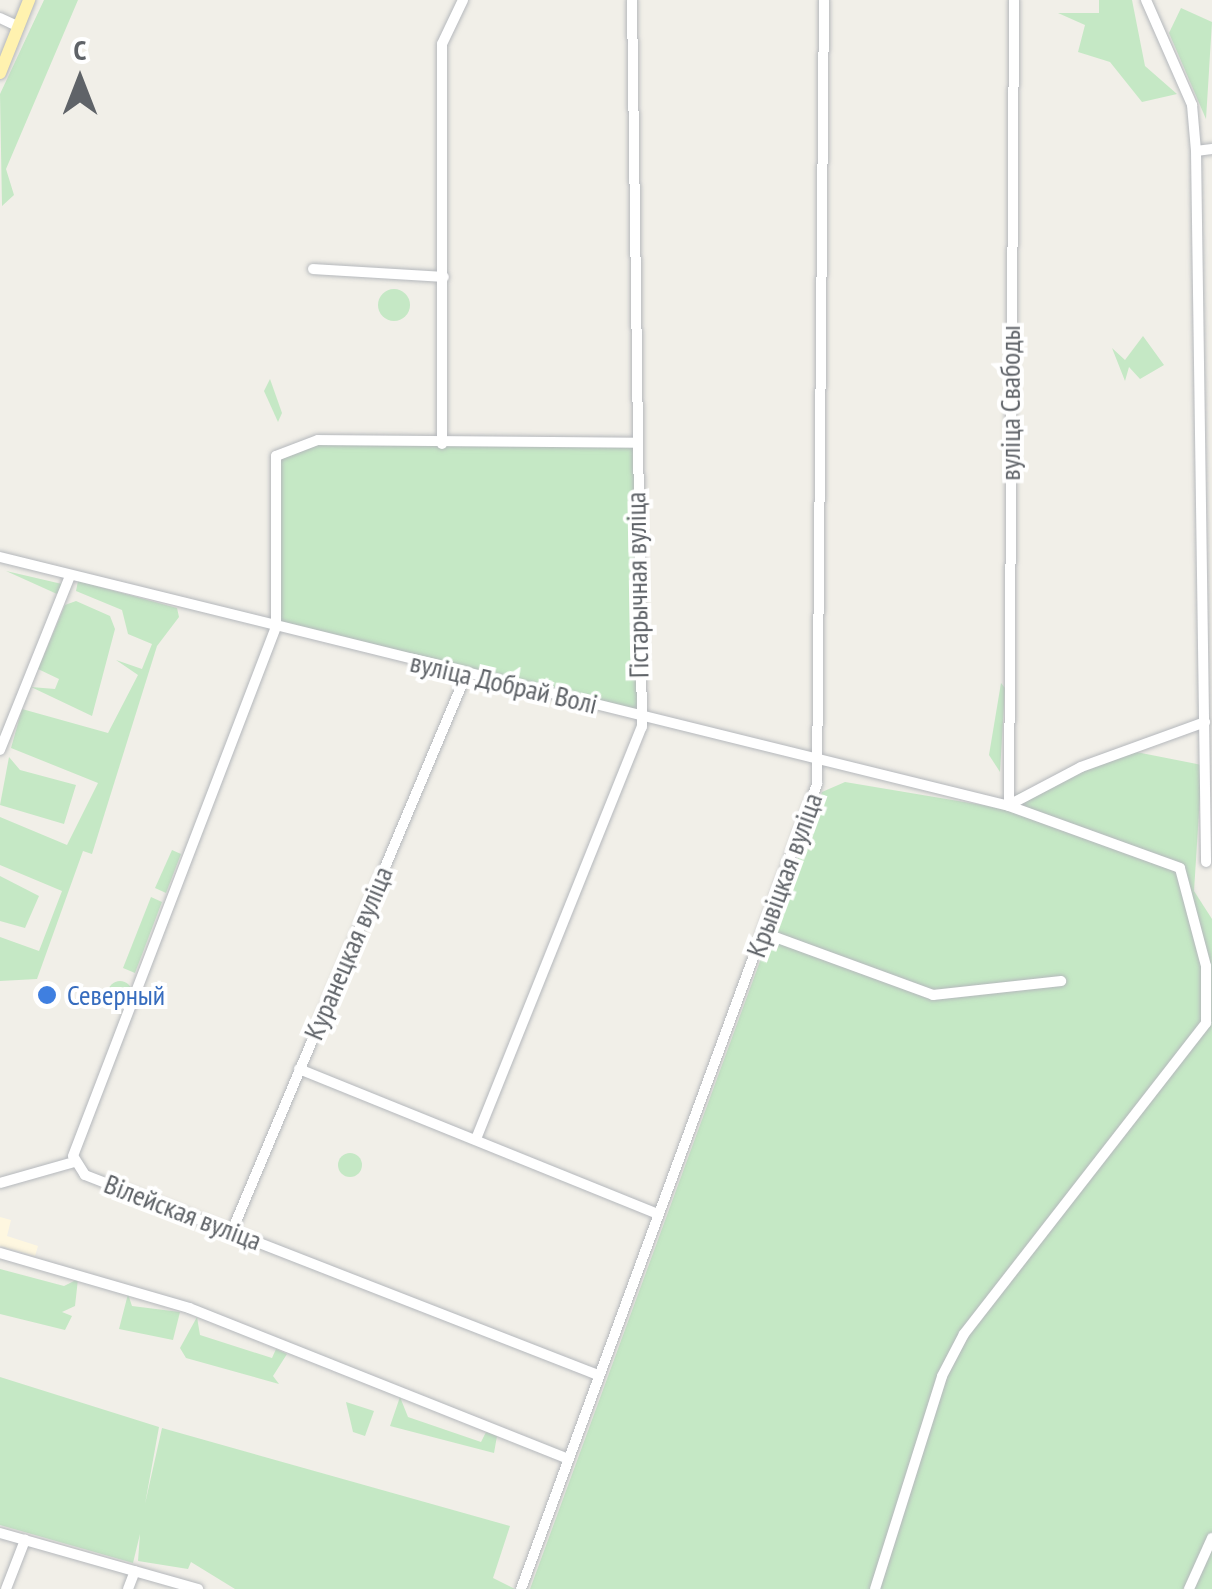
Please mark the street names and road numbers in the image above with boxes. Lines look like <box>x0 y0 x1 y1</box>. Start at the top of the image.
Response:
street label: вуліца Свабоды <box>993 325 1027 481</box>
street label: Гістарычная вуліца <box>619 492 655 678</box>
street label: вуліца Добрай Волі <box>407 645 601 721</box>
street label: Крывіцкая вуліца <box>739 788 829 962</box>
street label: Куранецкая вуліца <box>296 861 400 1045</box>
street label: Вілейская вуліца <box>100 1167 266 1257</box>

